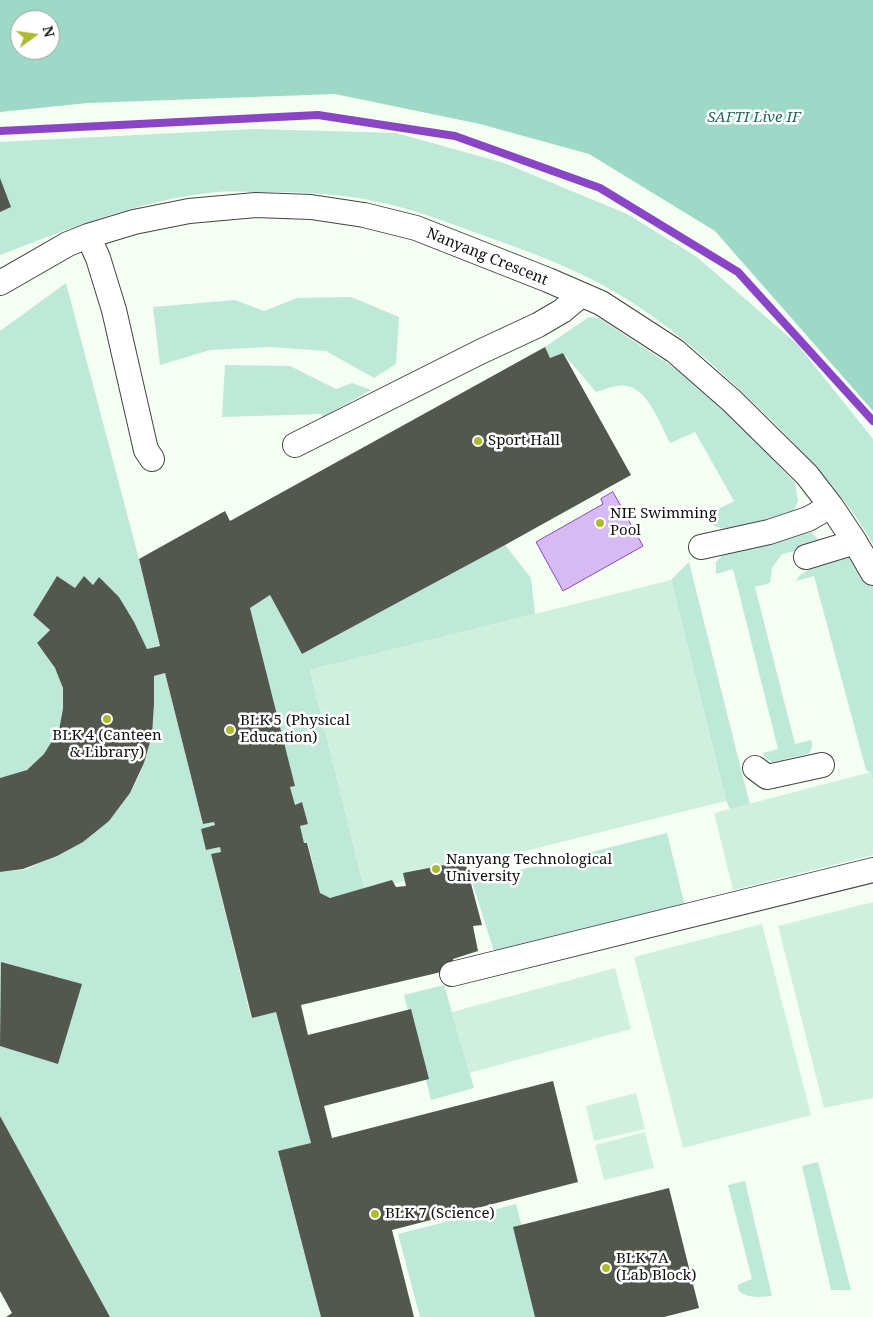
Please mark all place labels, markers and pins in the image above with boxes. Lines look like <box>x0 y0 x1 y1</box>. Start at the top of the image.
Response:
place label: Sport Hall <box>488 432 560 450</box>
marker: Sport Hall <box>472 435 484 447</box>
place label: NIE Swimming Pool <box>610 505 717 540</box>
marker: NIE Swimming Pool <box>594 517 606 529</box>
place label: BLK 5 (Physical Education) <box>240 712 350 747</box>
marker: BLK 4 (Canteen & Library) <box>101 713 113 725</box>
marker: BLK 5 (Physical Education) <box>224 724 236 736</box>
place label: BLK 4 (Canteen & Library) <box>52 727 162 762</box>
place label: Nanyang Technological University <box>446 851 612 886</box>
marker: Nanyang Technological University <box>430 863 442 875</box>
place label: BLK 7 (Science) <box>385 1205 495 1223</box>
marker: BLK 7 (Science) <box>369 1208 381 1220</box>
place label: BLK 7A (Lab Block) <box>616 1250 697 1285</box>
marker: BLK 7A (Lab Block) <box>600 1262 612 1274</box>

